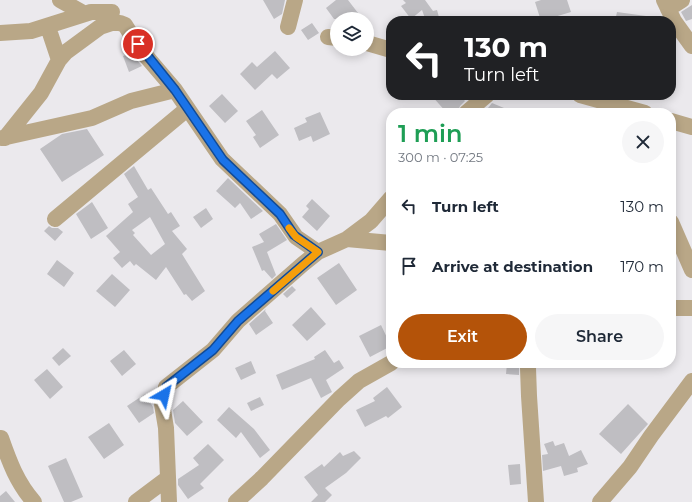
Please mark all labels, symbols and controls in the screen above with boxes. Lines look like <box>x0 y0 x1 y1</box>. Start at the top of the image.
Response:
map controls <box>330 12 374 56</box>
button: layers <box>330 12 374 56</box>
pin <box>121 27 155 61</box>
text: 130 m <box>464 30 548 64</box>
icon: left <box>398 32 450 84</box>
icon: arrive <box>127 33 149 55</box>
text: Turn left <box>464 64 539 86</box>
text: 1 min <box>398 119 462 148</box>
button: close <box>622 121 664 163</box>
text: 300 m · 07:25 <box>398 149 483 165</box>
icon: left <box>398 195 420 217</box>
text: Turn left <box>432 197 499 216</box>
text: 130 m <box>620 197 664 216</box>
icon: arrive <box>398 255 420 277</box>
text: Arrive at destination <box>432 257 593 276</box>
text: 170 m <box>620 257 664 276</box>
button: Exit <box>398 314 527 360</box>
button: Share <box>535 314 664 360</box>
position arrow <box>143 374 185 416</box>

